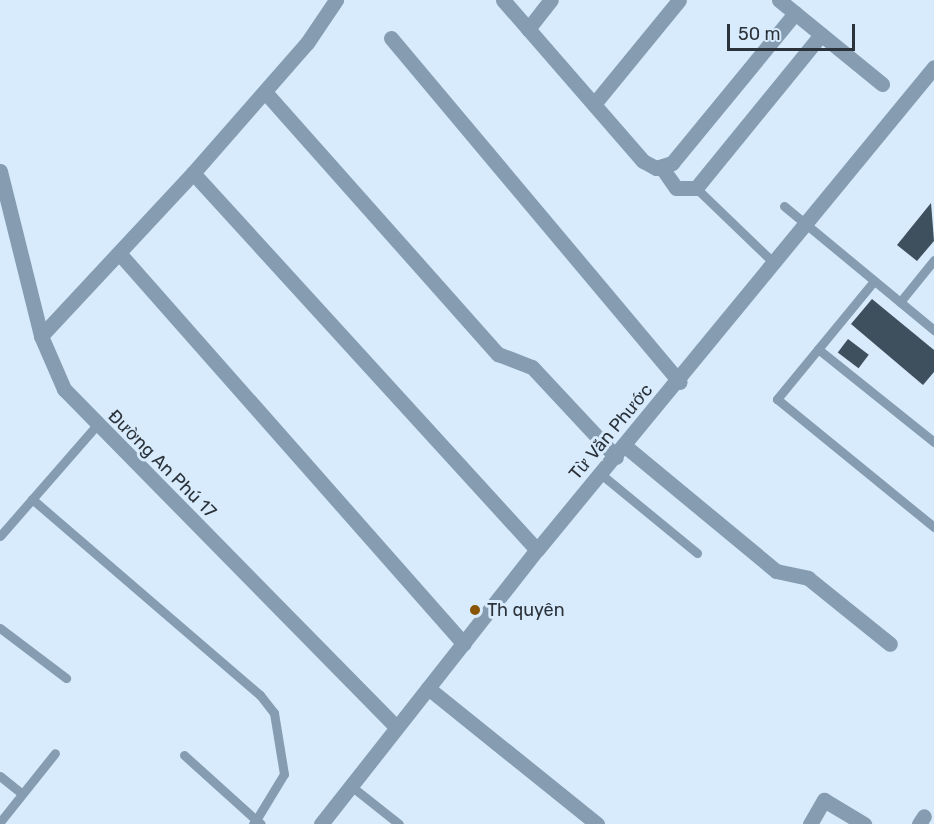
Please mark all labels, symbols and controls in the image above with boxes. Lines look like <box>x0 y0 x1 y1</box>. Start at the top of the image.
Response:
scale bar <box>730 12 858 50</box>
text: 50 m <box>738 23 781 45</box>
street label: Từ Văn Phước <box>564 379 658 485</box>
street label: Đường An Phú 17 <box>103 405 221 523</box>
place label: Th quyên <box>487 599 565 621</box>
marker: Th quyên <box>468 603 482 617</box>

